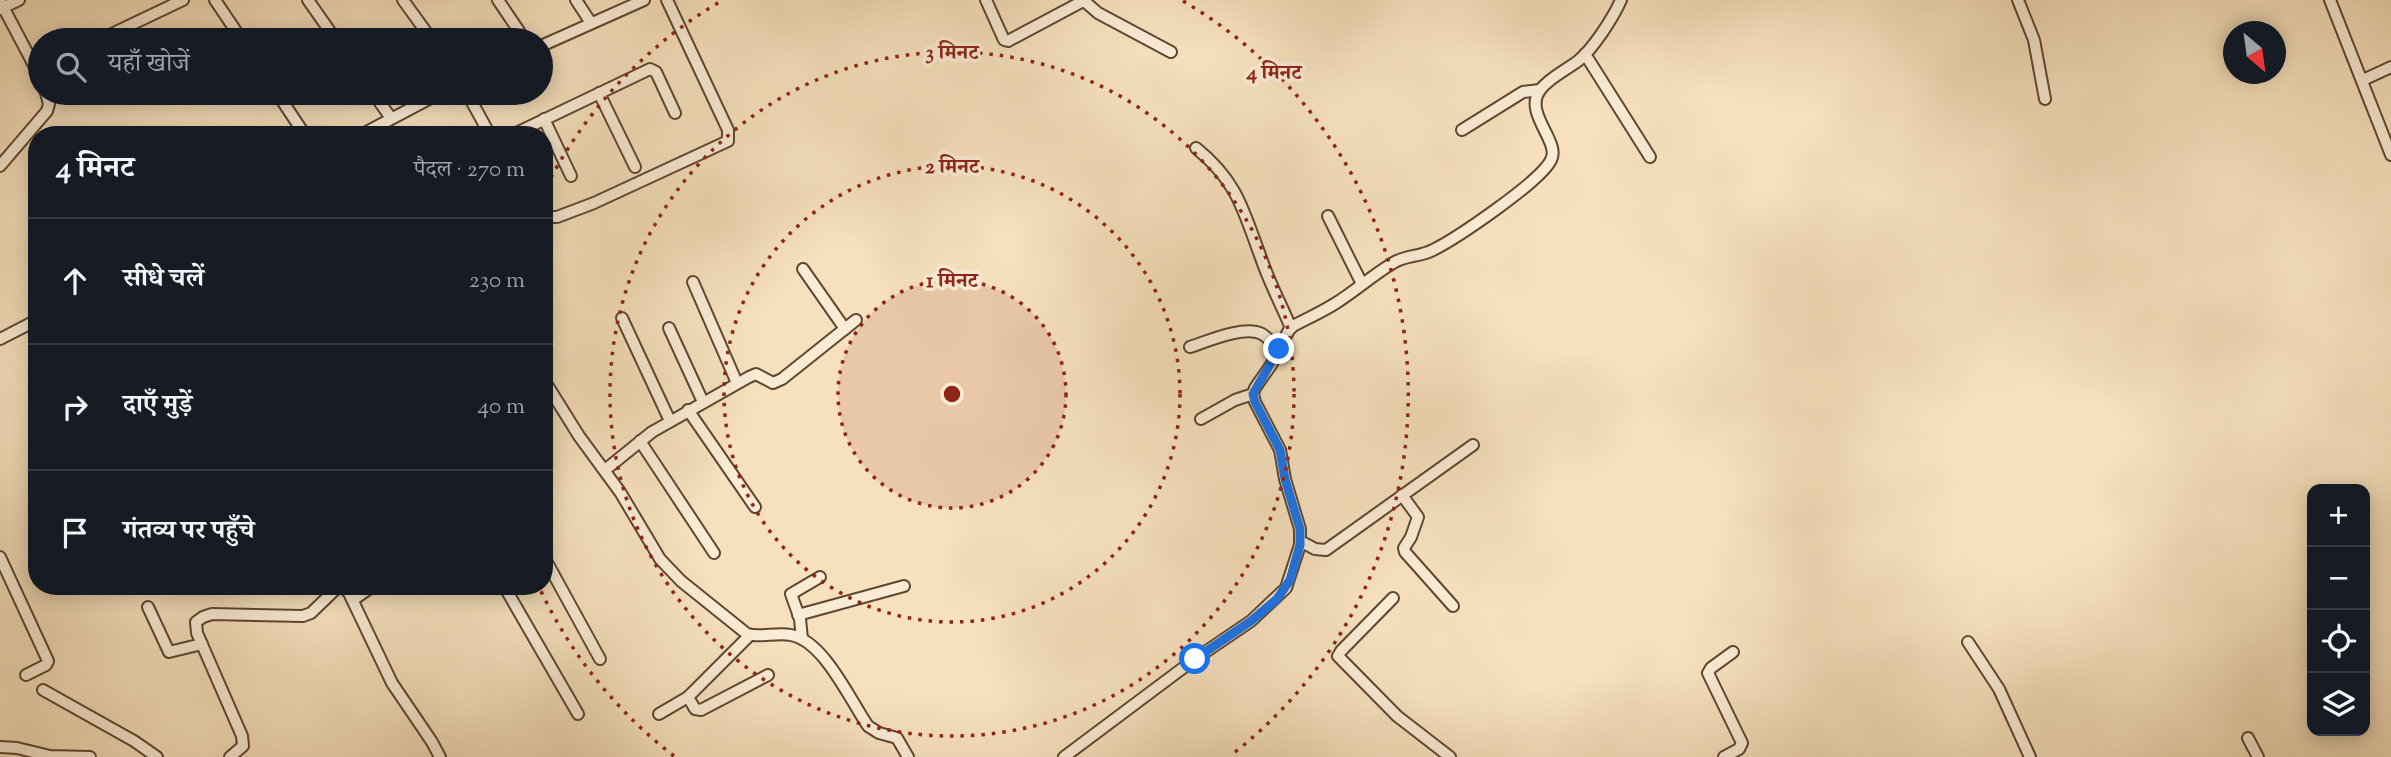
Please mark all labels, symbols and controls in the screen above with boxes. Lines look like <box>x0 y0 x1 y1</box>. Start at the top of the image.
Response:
north arrow <box>2223 21 2286 84</box>
search box <box>28 28 553 105</box>
text: 3 मिनट <box>926 39 980 69</box>
text: यहाँ खोजें <box>108 46 190 83</box>
icon: search <box>52 48 90 86</box>
text: 4 मिनट <box>1246 59 1303 89</box>
text: 4 मिनट <box>56 148 134 191</box>
text: 2 मिनट <box>925 153 981 183</box>
text: पैदल · 270 m <box>414 154 525 187</box>
text: सीधे चलें <box>123 261 204 298</box>
icon: ahead <box>56 262 94 300</box>
text: 230 m <box>469 265 525 298</box>
text: 1 मिनट <box>926 267 980 297</box>
route end <box>1263 333 1294 364</box>
centre of rings <box>940 382 964 406</box>
text: दाएँ मुड़ें <box>123 387 192 424</box>
icon: right <box>56 388 94 426</box>
text: 40 m <box>478 391 525 424</box>
map controls <box>2307 484 2370 736</box>
button: + <box>2307 484 2370 547</box>
text: गंतव्य पर पहुँचे <box>123 513 254 550</box>
icon: arrive <box>56 514 94 552</box>
button: − <box>2307 547 2370 610</box>
button: locate <box>2307 610 2370 673</box>
route start <box>1179 643 1210 674</box>
button: layers <box>2307 673 2370 736</box>

